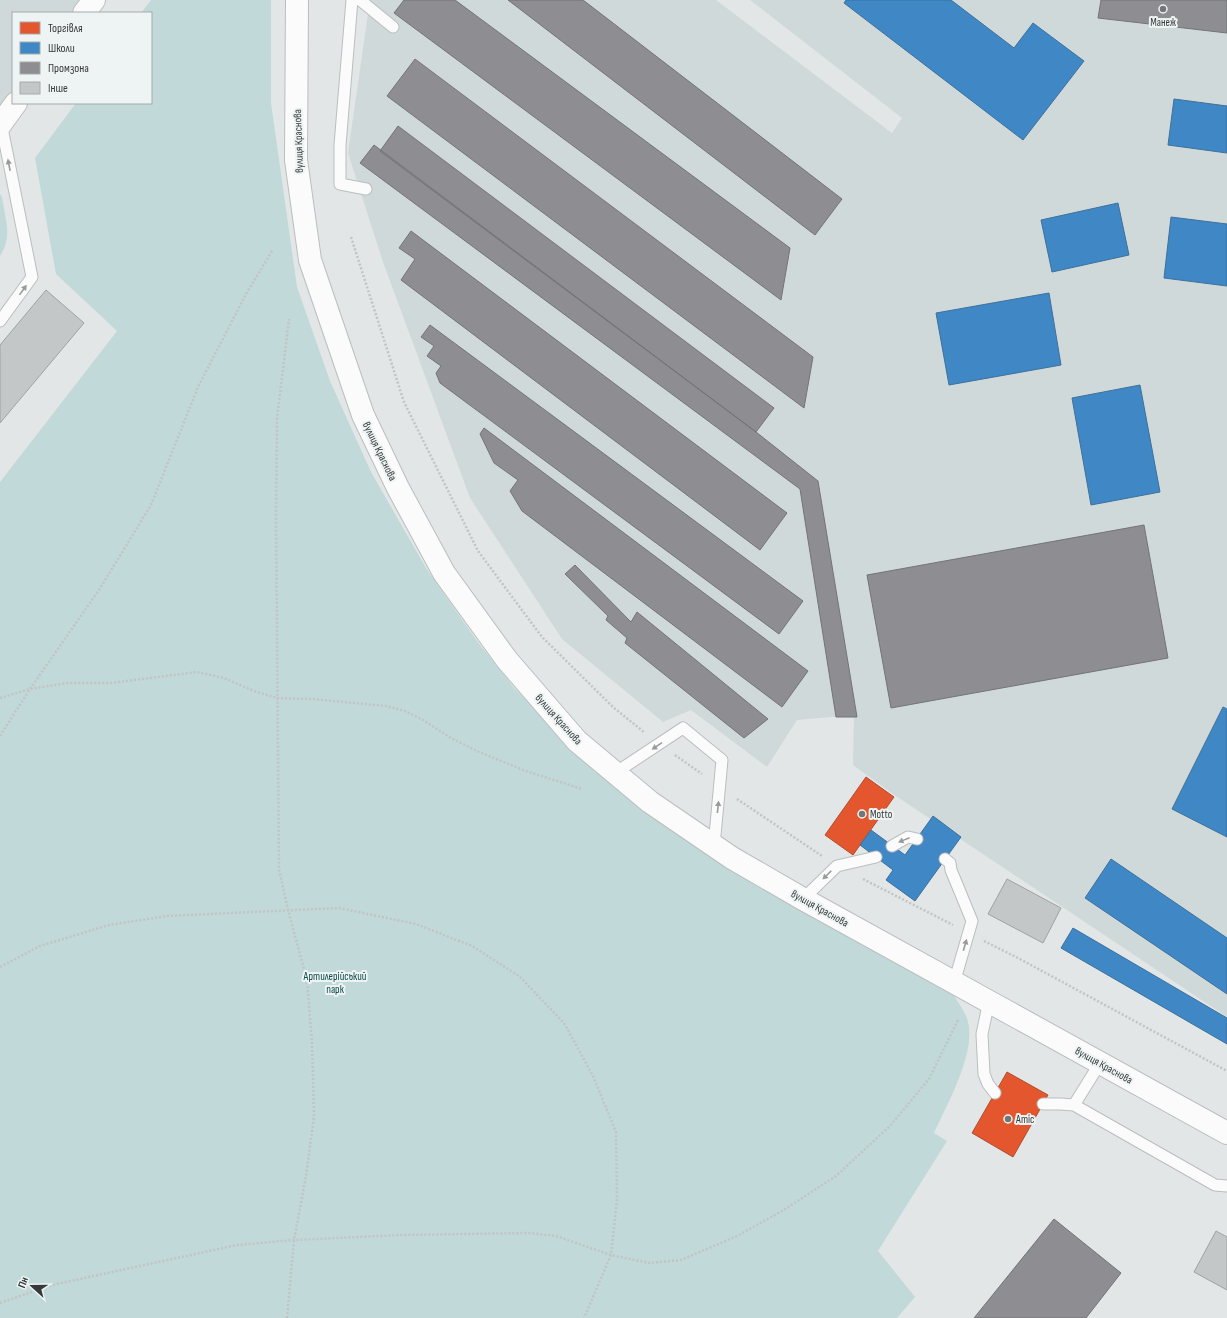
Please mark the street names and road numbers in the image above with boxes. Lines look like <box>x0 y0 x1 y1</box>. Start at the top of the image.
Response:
street label: вулиця Краснова <box>291 109 306 173</box>
street label: вулиця Краснова <box>360 420 399 483</box>
street label: вулиця Краснова <box>532 691 585 747</box>
street label: вулиця Краснова <box>789 887 851 930</box>
street label: вулиця Краснова <box>1073 1044 1135 1087</box>

